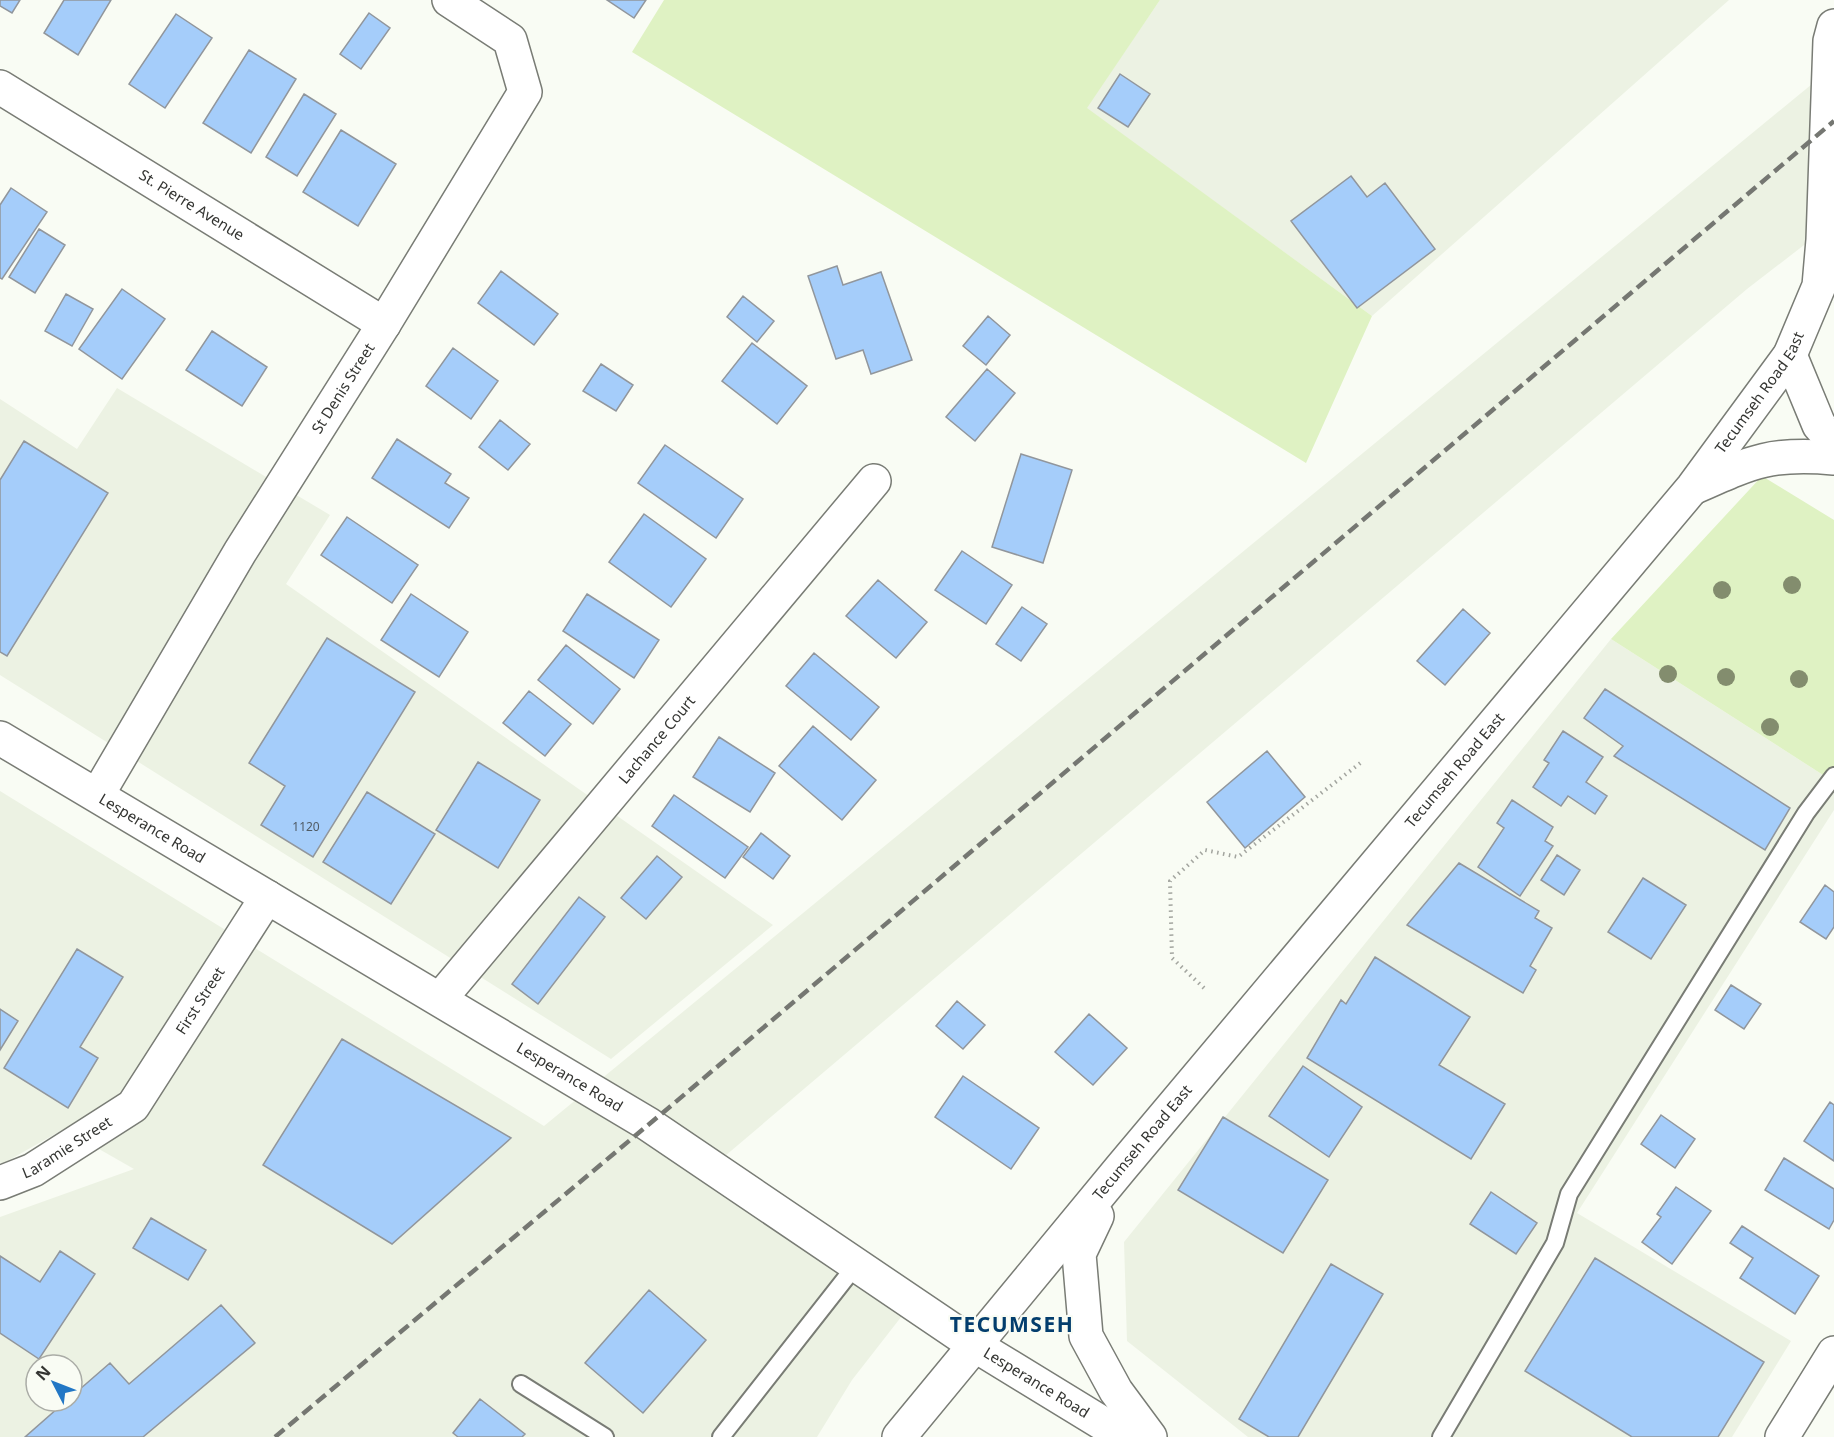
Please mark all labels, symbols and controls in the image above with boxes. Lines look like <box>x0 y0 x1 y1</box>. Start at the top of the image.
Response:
street label: St. Pierre Avenue <box>136 164 248 244</box>
street label: Tecumseh Road East <box>1710 328 1808 457</box>
street label: St Denis Street <box>306 338 379 437</box>
street label: Lachance Court <box>613 690 700 788</box>
street label: Tecumseh Road East <box>1400 708 1509 832</box>
street label: Lesperance Road <box>96 788 209 867</box>
house number: 1120 <box>292 818 320 835</box>
street label: First Street <box>171 962 229 1038</box>
street label: Lesperance Road <box>513 1037 627 1116</box>
street label: Tecumseh Road East <box>1088 1080 1196 1204</box>
street label: Laramie Street <box>19 1111 116 1182</box>
district label: TECUMSEH <box>950 1310 1074 1338</box>
street label: Lesperance Road <box>980 1342 1093 1422</box>
north arrow <box>24 1353 84 1413</box>
text: N <box>30 1361 55 1385</box>

